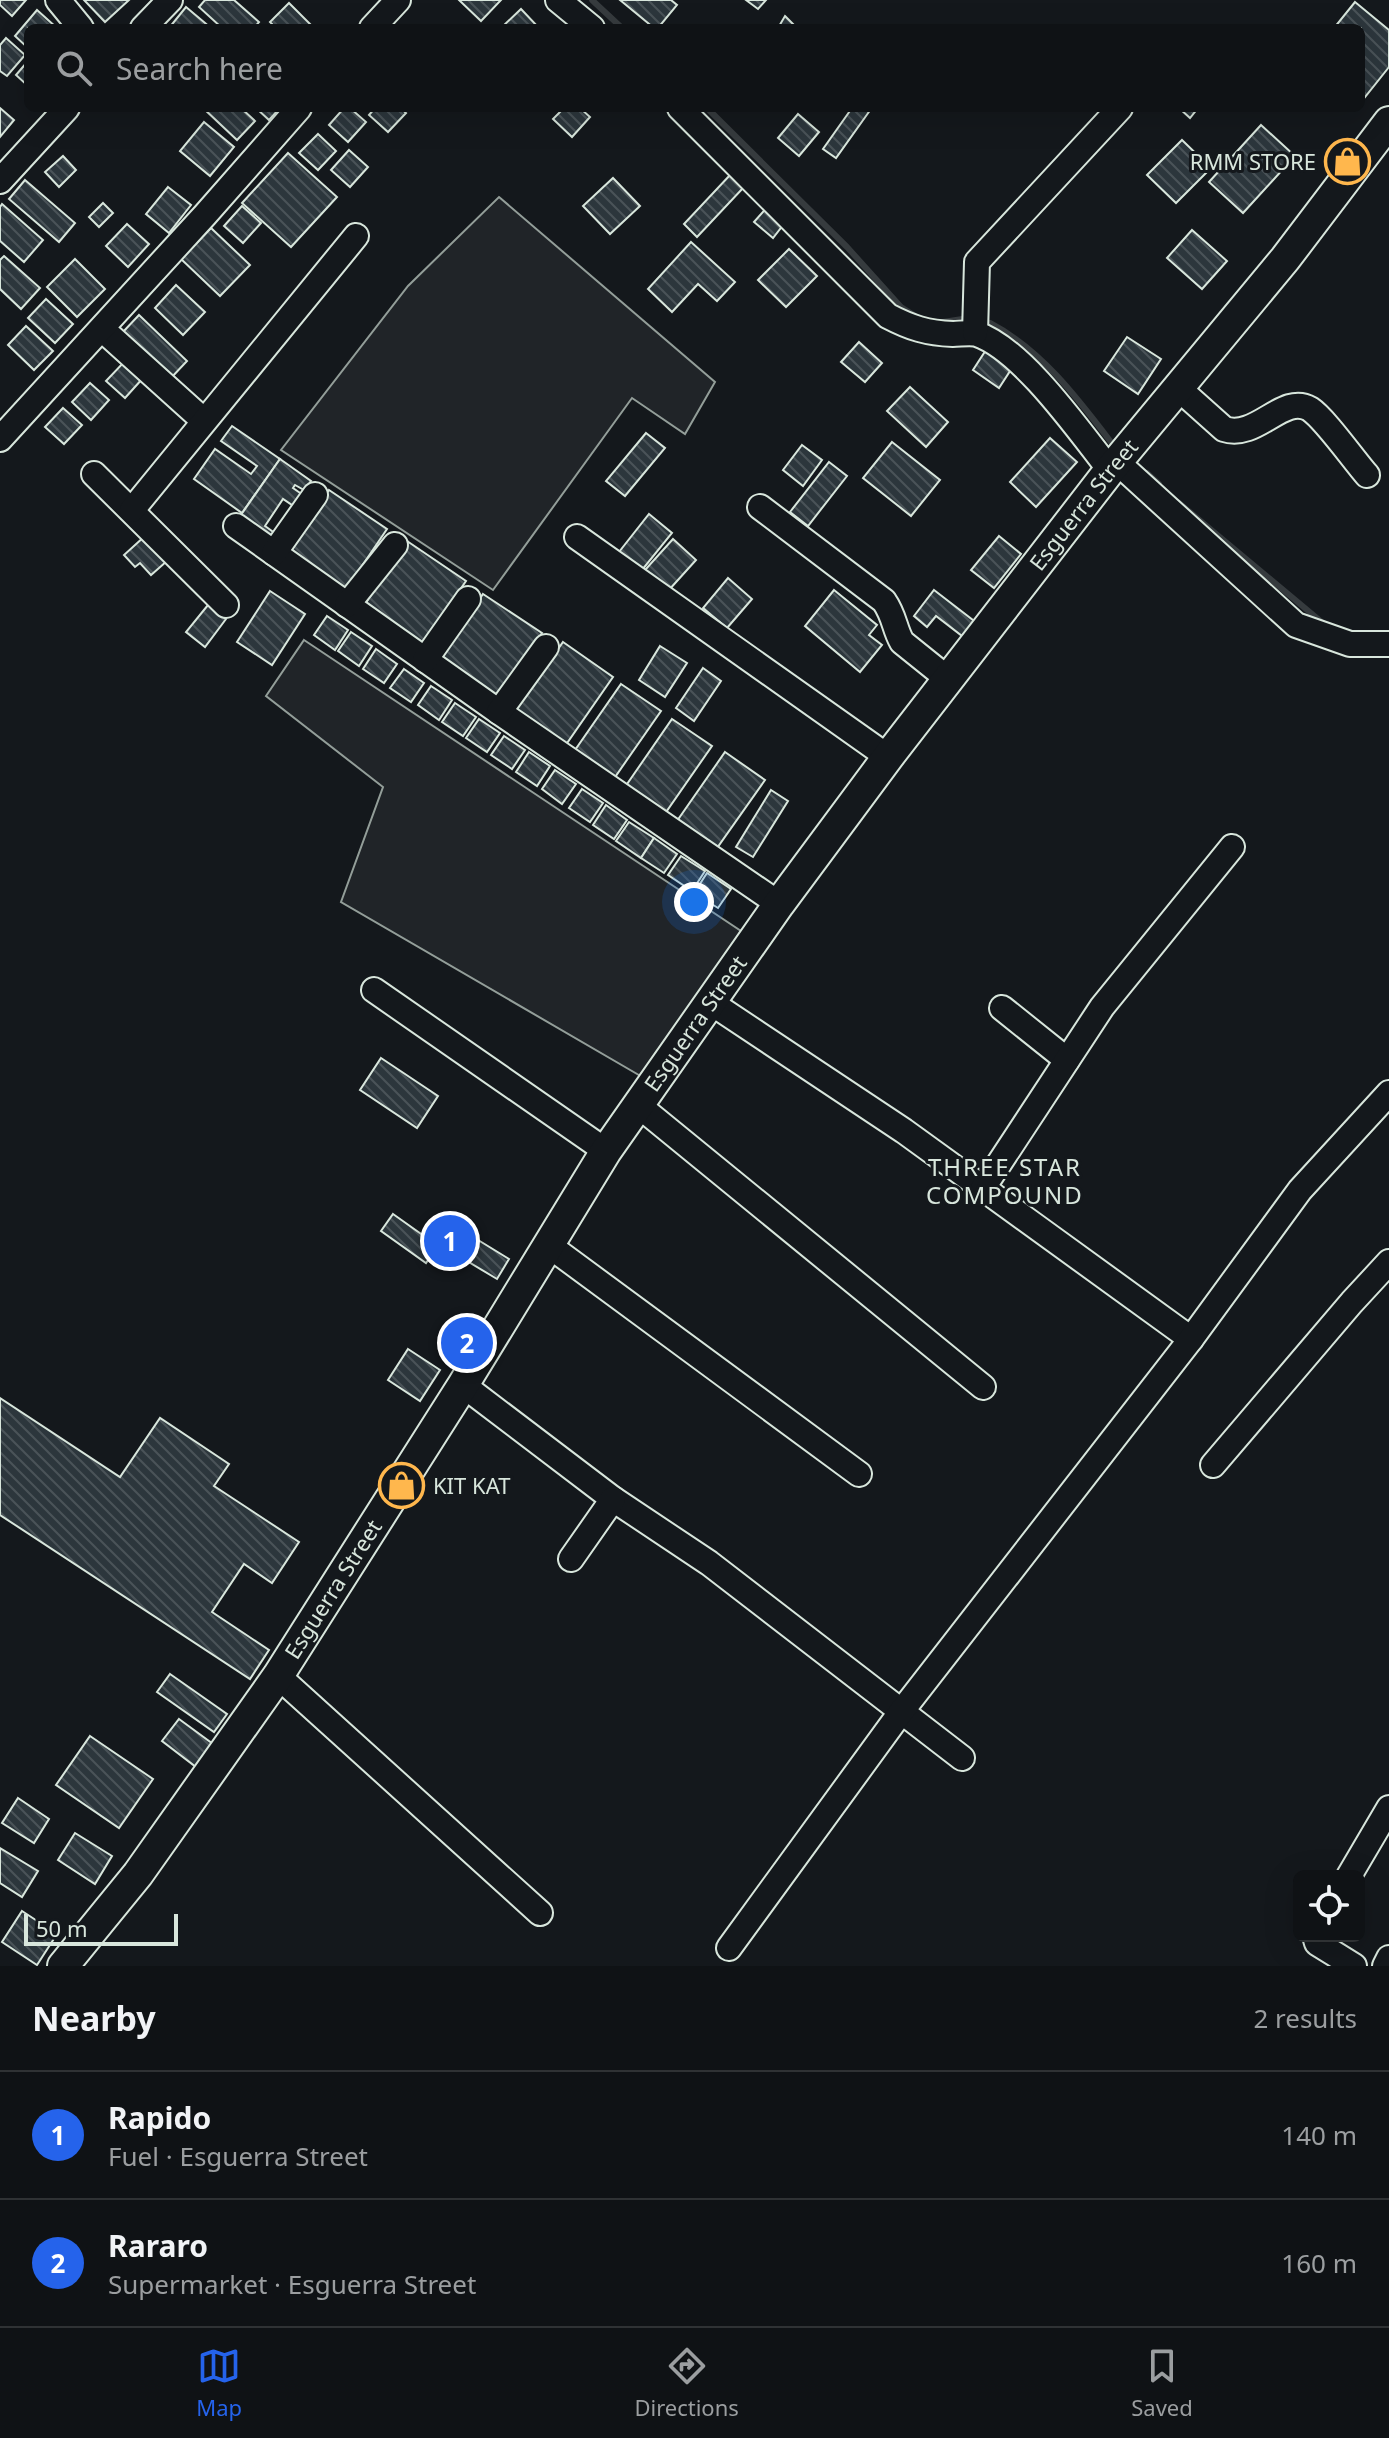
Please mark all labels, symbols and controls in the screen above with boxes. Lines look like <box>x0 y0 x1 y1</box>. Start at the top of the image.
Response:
search box <box>24 24 1365 112</box>
icon: search <box>52 46 96 90</box>
text: Search here <box>116 48 283 89</box>
shop icon: RMM STORE <box>1323 138 1371 186</box>
place label: RMM STORE <box>1190 146 1316 176</box>
street label: Esguerra Street <box>1022 432 1144 576</box>
your location <box>674 882 714 922</box>
street label: Esguerra Street <box>636 949 753 1097</box>
district label: THREE STAR COMPOUND <box>926 1150 1084 1211</box>
pin: 1 <box>424 1211 476 1271</box>
pin: 2 <box>441 1313 493 1373</box>
shop icon: KIT KAT <box>378 1462 426 1510</box>
place label: KIT KAT <box>433 1470 510 1500</box>
street label: Esguerra Street <box>277 1513 388 1664</box>
map controls <box>1293 1870 1365 1942</box>
button: locate <box>1293 1870 1365 1942</box>
scale bar <box>24 1910 178 1946</box>
text: 50 m <box>36 1913 87 1943</box>
text: Nearby <box>32 1995 156 2041</box>
text: 2 results <box>1253 2000 1357 2036</box>
text: Rapido <box>108 2097 211 2138</box>
text: 1 <box>51 2117 65 2153</box>
text: 140 m <box>1281 2117 1357 2153</box>
text: Fuel · Esguerra Street <box>108 2138 368 2174</box>
text: Rararo <box>108 2225 208 2266</box>
text: 2 <box>51 2245 65 2281</box>
text: 160 m <box>1281 2245 1357 2281</box>
text: Supermarket · Esguerra Street <box>108 2266 476 2302</box>
tab: Map <box>196 2344 242 2422</box>
tab: Directions <box>634 2344 739 2422</box>
tab: Saved <box>1131 2344 1193 2422</box>

